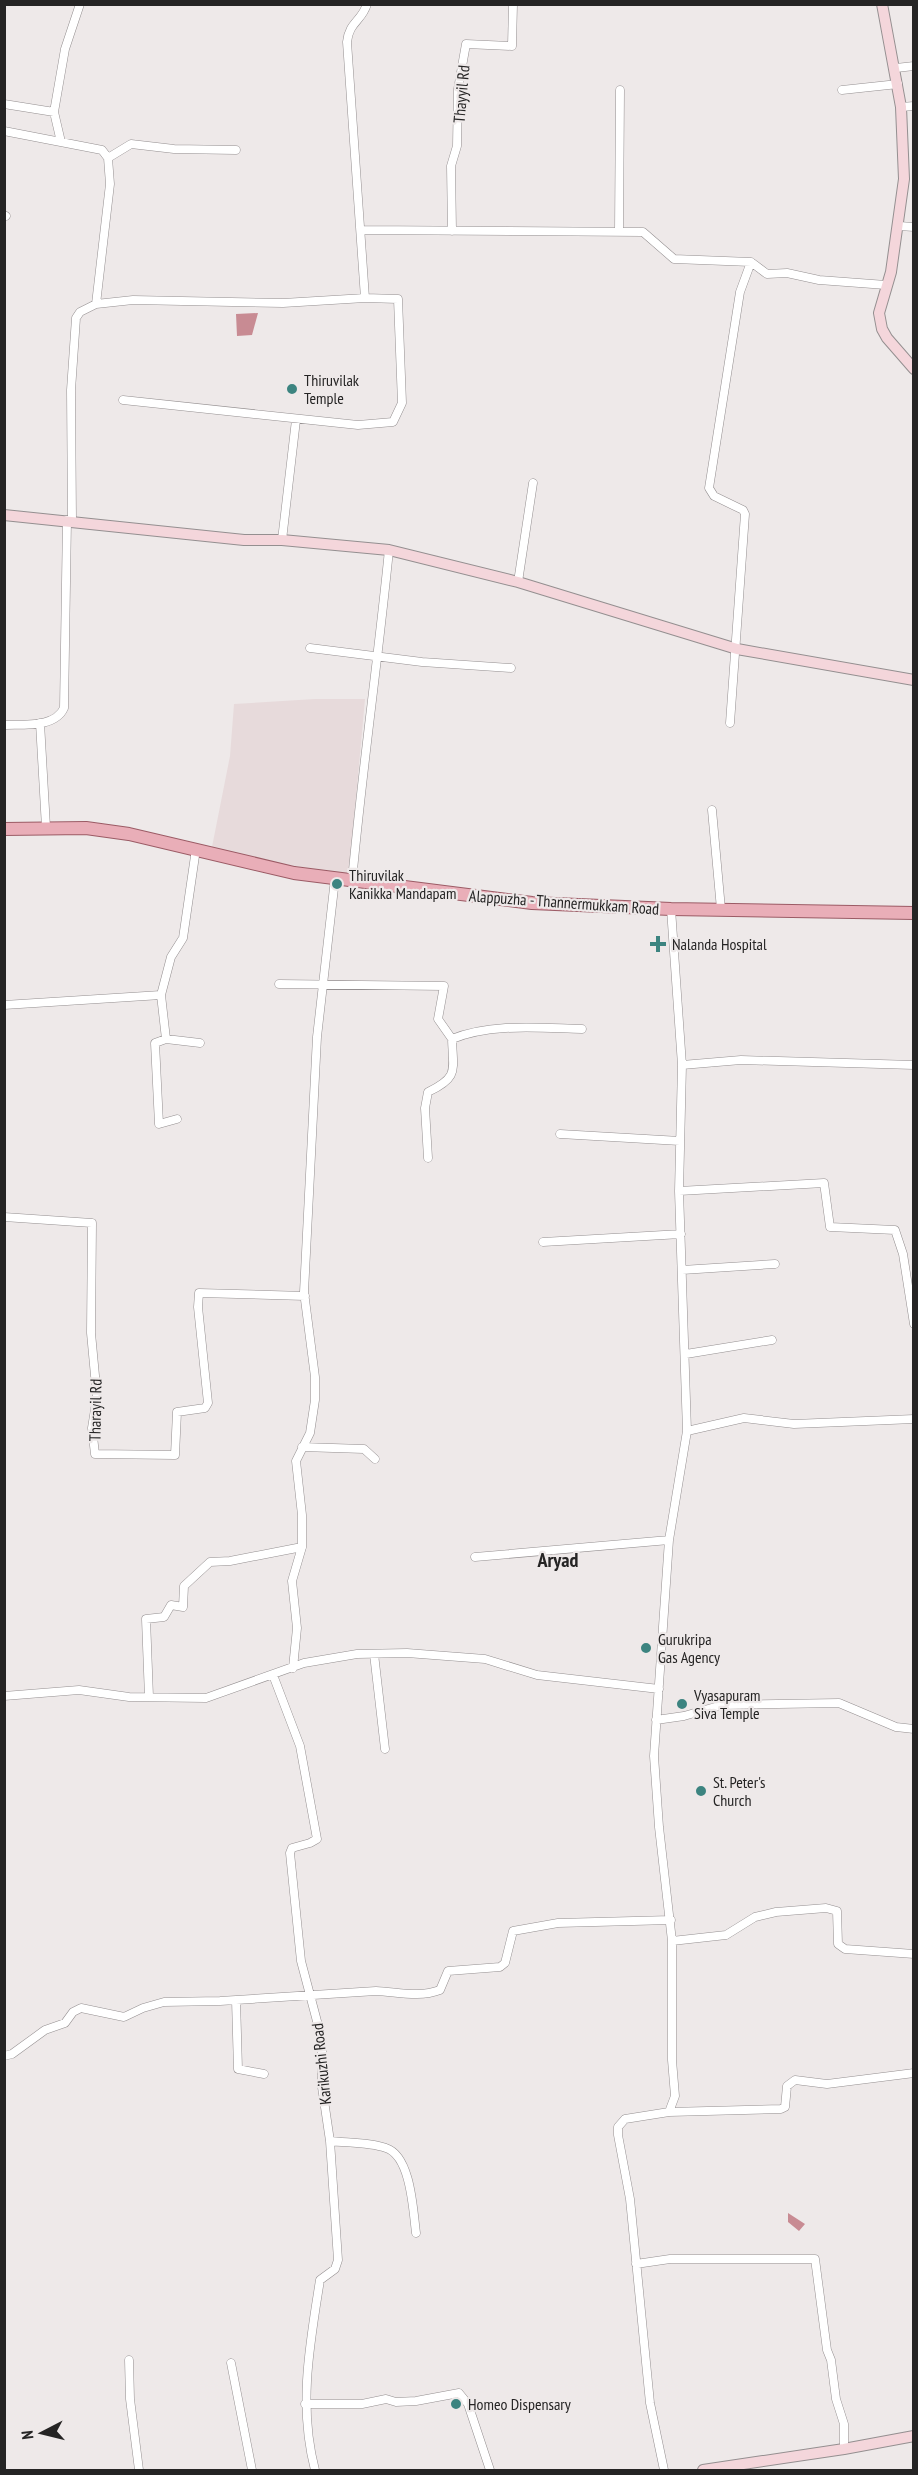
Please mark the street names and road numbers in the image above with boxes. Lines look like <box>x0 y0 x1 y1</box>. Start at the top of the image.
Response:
street label: Thayyil Rd <box>449 64 473 124</box>
street label: Alappuzha - Thannermukkam Road <box>468 885 660 919</box>
street label: Tharayil Rd <box>84 1378 106 1441</box>
street label: Karikuzhi Road <box>307 2022 335 2106</box>

